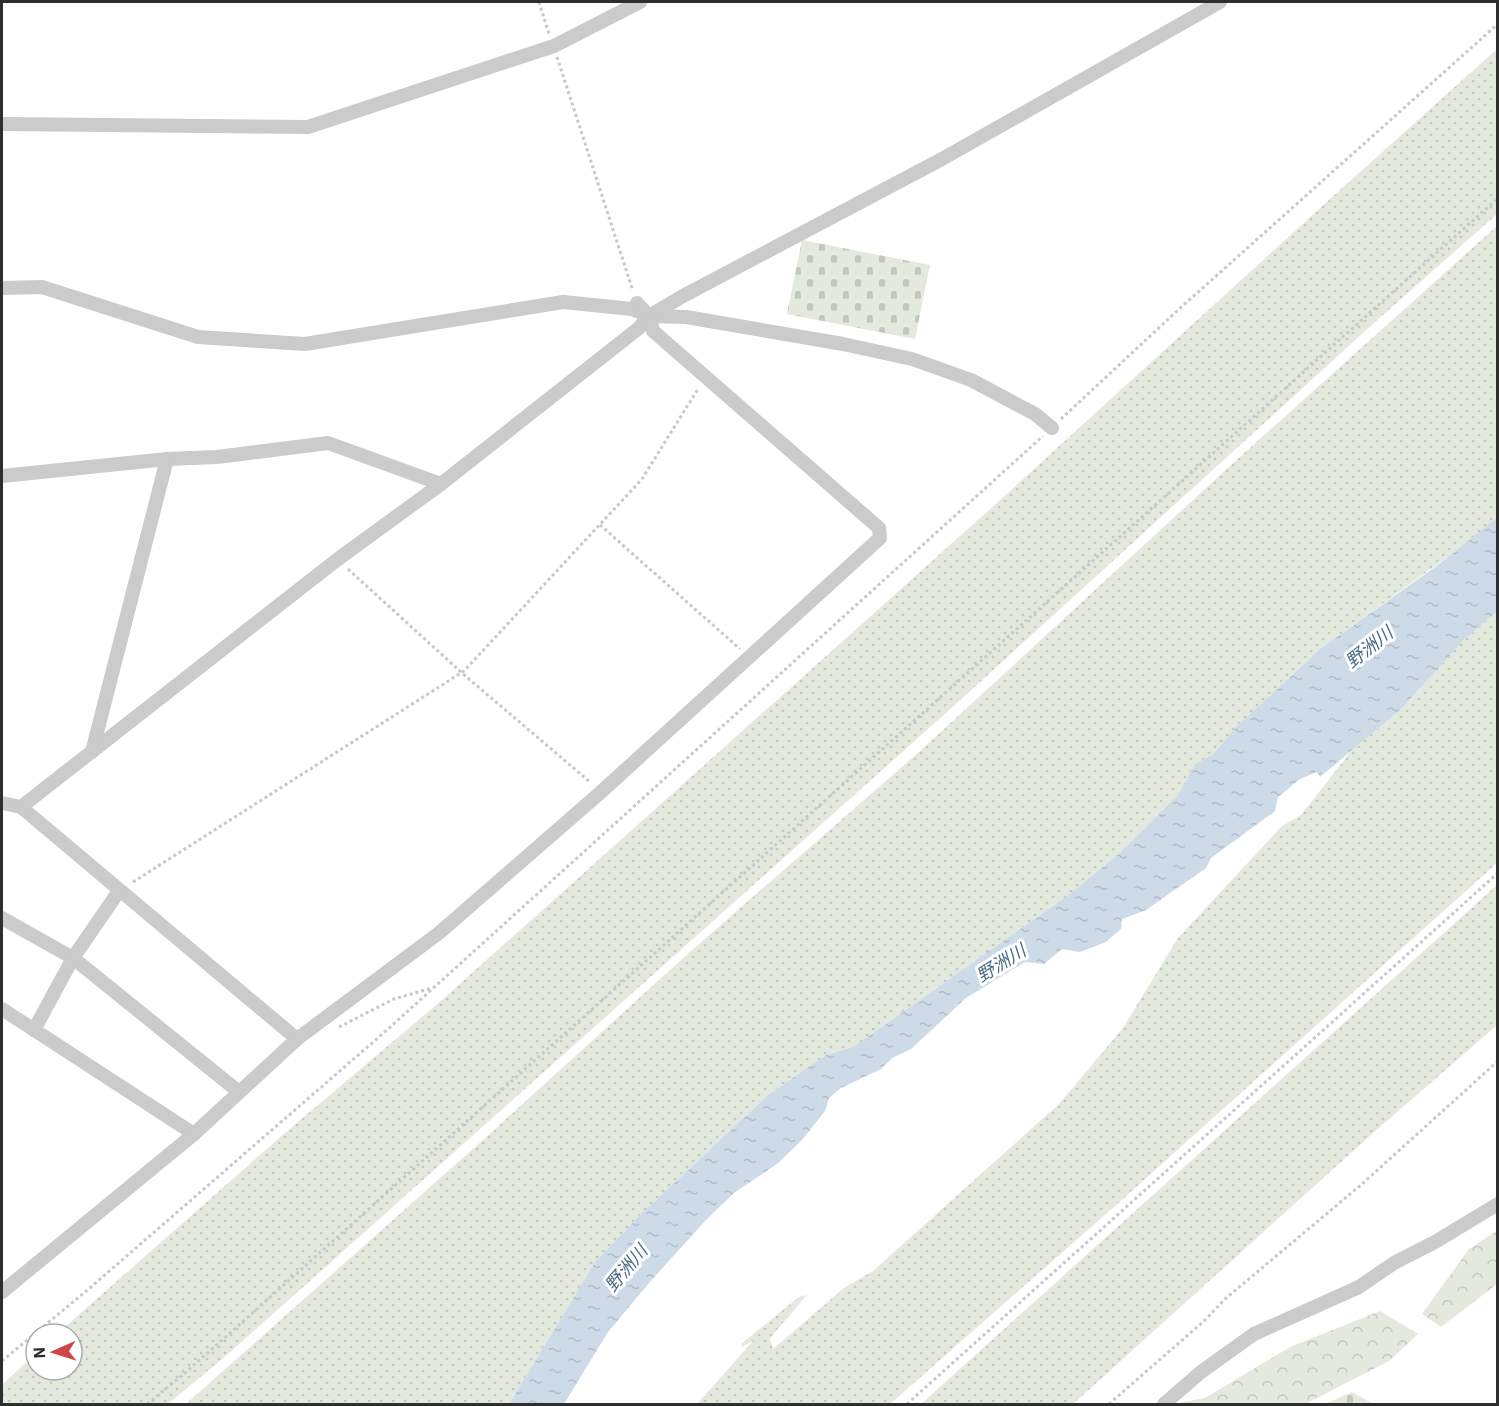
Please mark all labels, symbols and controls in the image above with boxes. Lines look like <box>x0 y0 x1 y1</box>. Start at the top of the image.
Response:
water label: 野洲川 <box>1341 620 1399 673</box>
water label: 野洲川 <box>972 938 1032 987</box>
water label: 野洲川 <box>600 1238 653 1296</box>
north arrow <box>24 1322 84 1382</box>
text: N <box>29 1346 49 1359</box>

